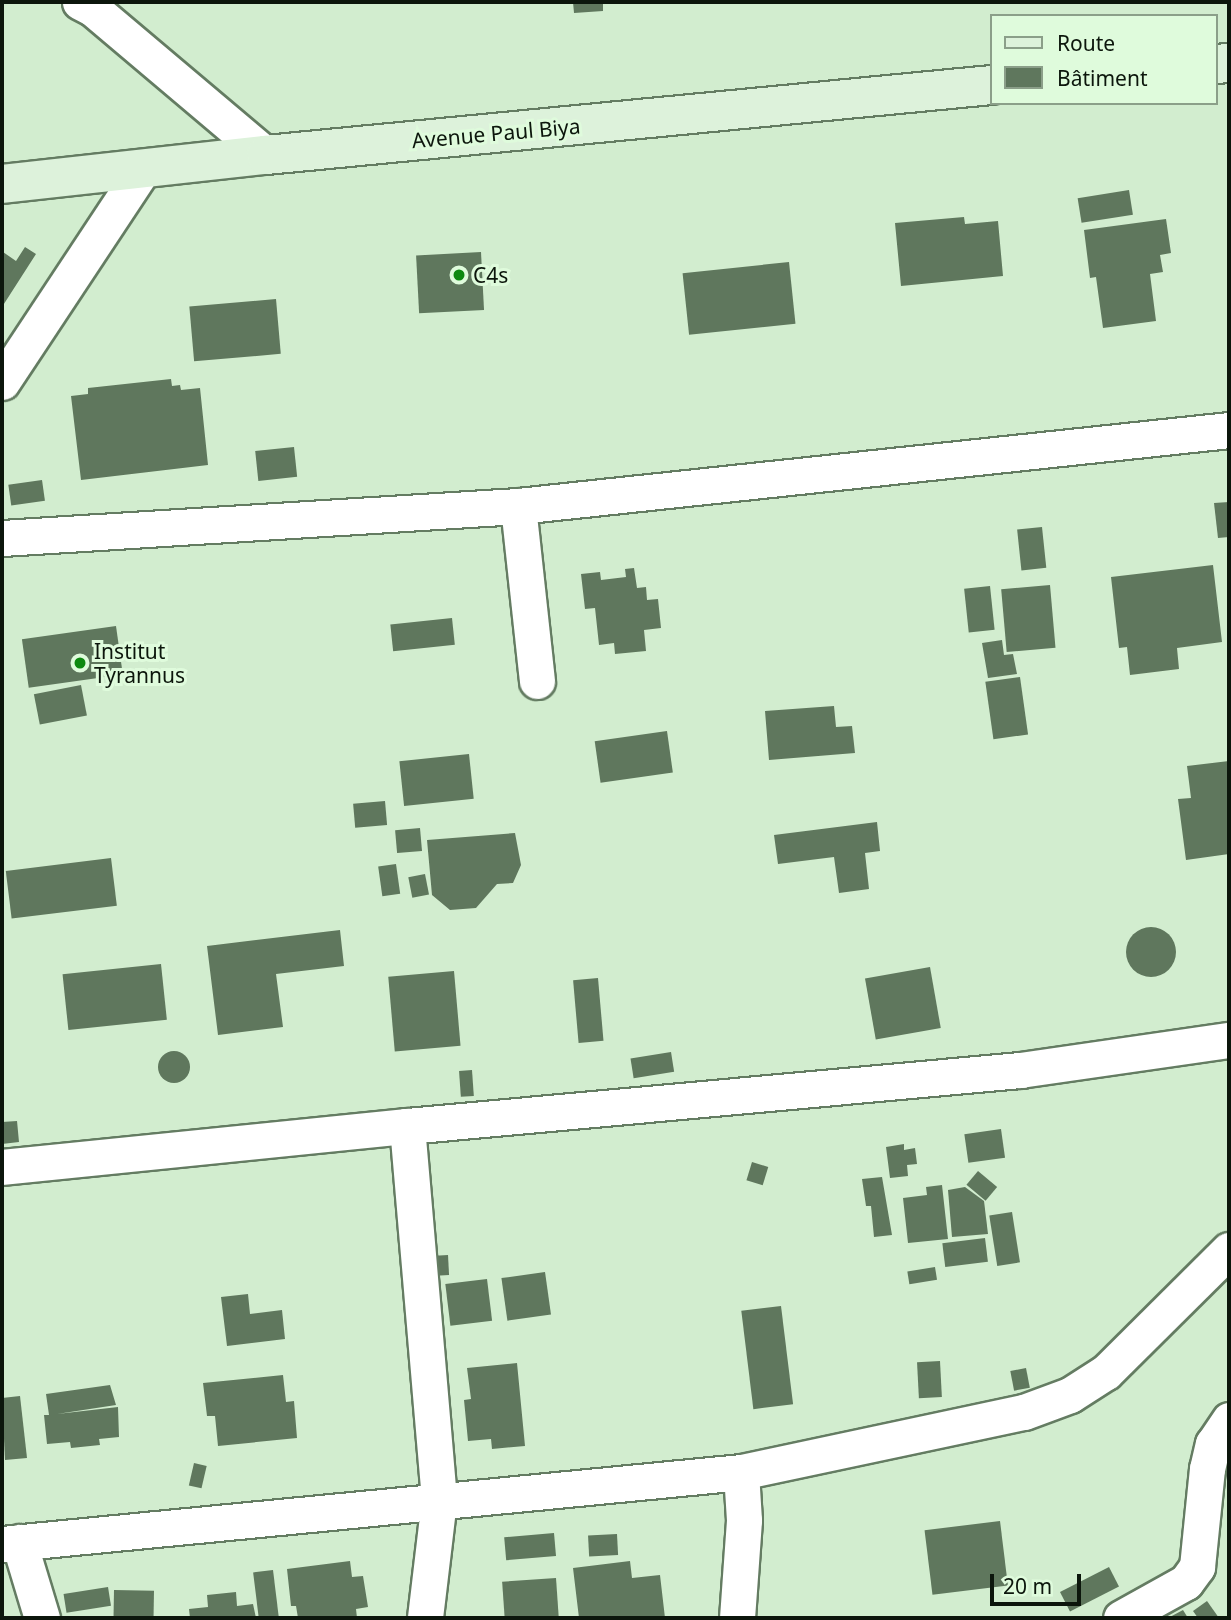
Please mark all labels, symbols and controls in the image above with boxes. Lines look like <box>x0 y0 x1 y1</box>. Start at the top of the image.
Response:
legend <box>990 14 1217 105</box>
text: Route <box>1057 29 1115 57</box>
text: Bâtiment <box>1057 64 1147 92</box>
street label: Avenue Paul Biya <box>411 113 581 153</box>
place label: C4s <box>473 262 508 288</box>
marker: C4s <box>451 267 467 283</box>
place label: Institut Tyrannus <box>94 638 185 688</box>
marker: Institut Tyrannus <box>72 655 88 671</box>
scale bar <box>993 1560 1084 1604</box>
text: 20 m <box>1003 1572 1052 1600</box>

